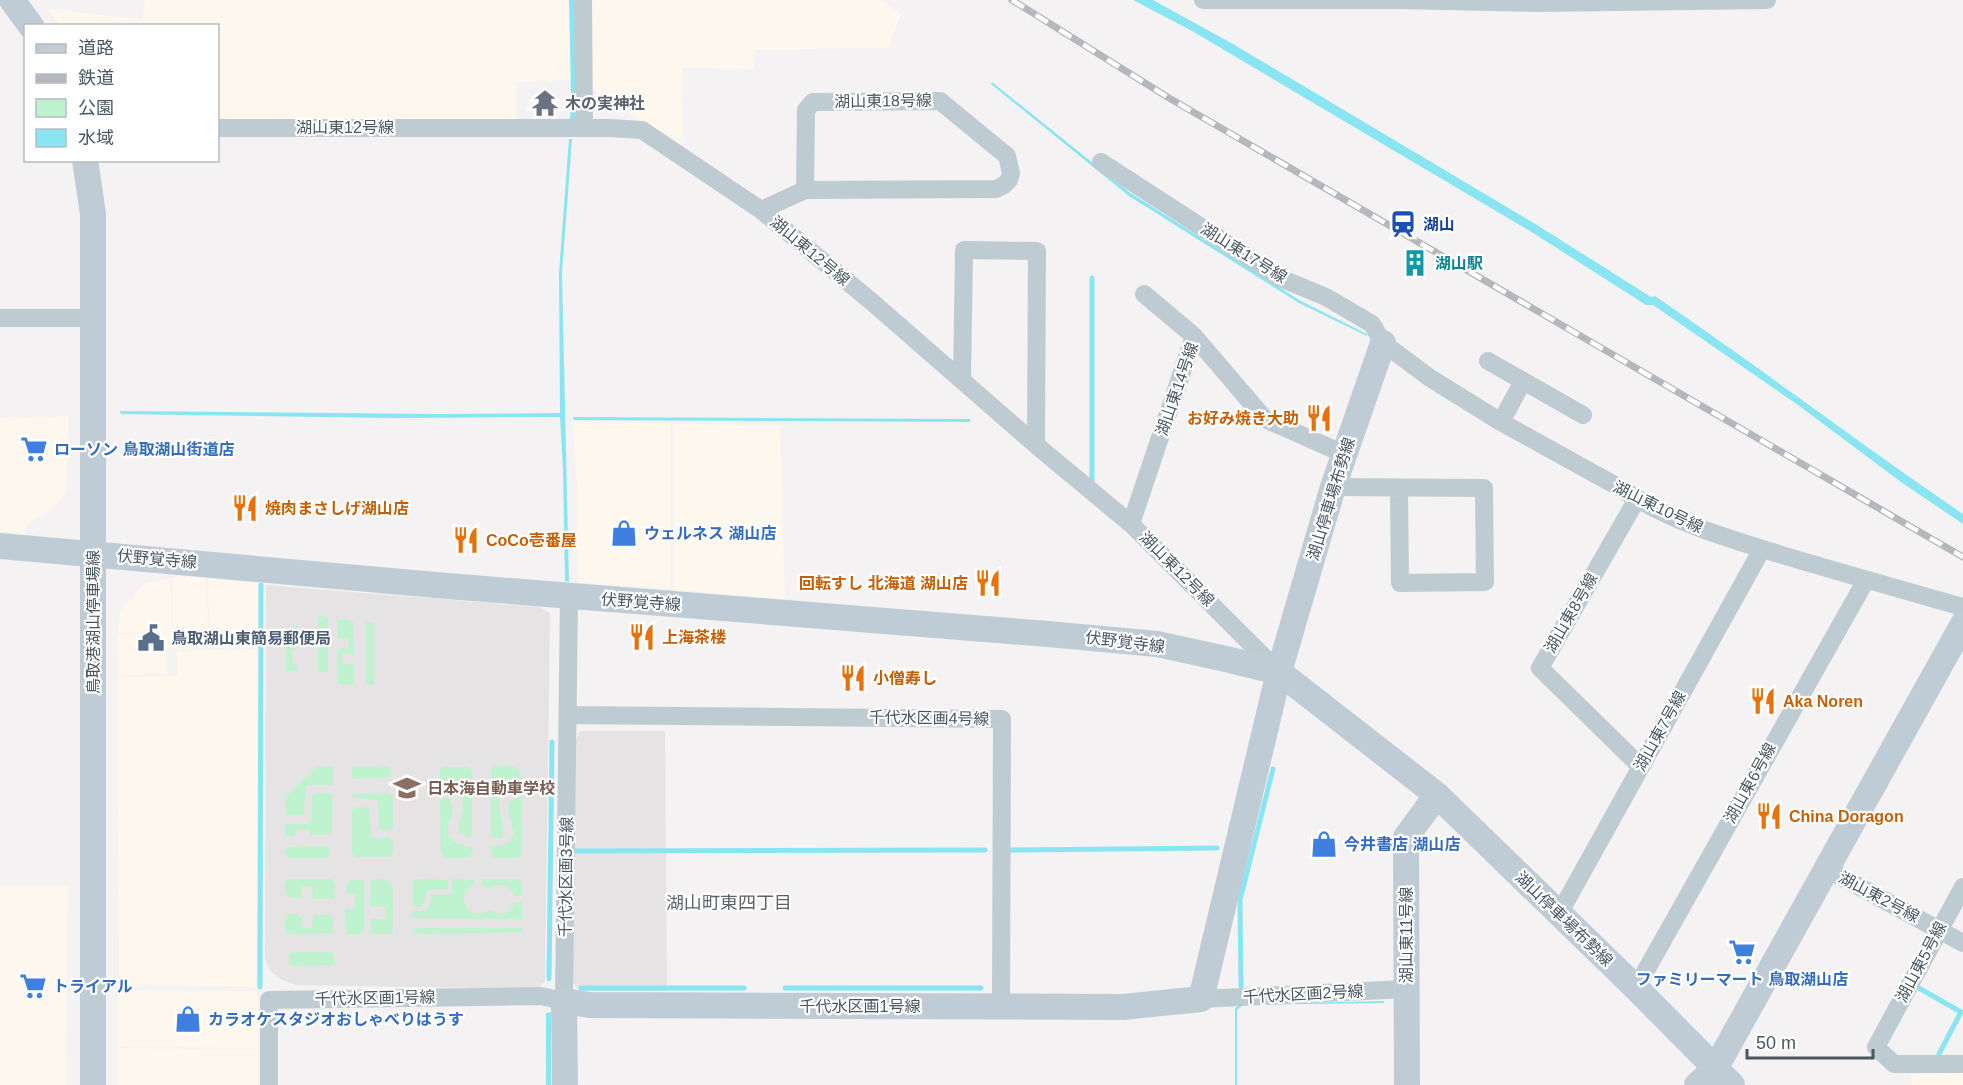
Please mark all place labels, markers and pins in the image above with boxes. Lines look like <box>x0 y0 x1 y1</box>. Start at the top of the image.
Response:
temple icon: 木の実神社 <box>530 88 560 118</box>
place label: 木の実神社 <box>565 94 645 112</box>
station icon: 湖山 <box>1388 209 1418 239</box>
place label: 湖山 <box>1423 216 1455 233</box>
building icon: 湖山駅 <box>1400 248 1430 278</box>
place label: 湖山駅 <box>1435 255 1483 272</box>
restaurant icon: お好み焼き大助 <box>1304 403 1334 433</box>
place label: お好み焼き大助 <box>1187 410 1299 427</box>
supermarket icon: ローソン 鳥取湖山街道店 <box>19 434 49 464</box>
place label: ローソン 鳥取湖山街道店 <box>54 440 234 458</box>
restaurant icon: 焼肉まさしげ湖山店 <box>230 493 260 523</box>
place label: 焼肉まさしげ湖山店 <box>265 500 409 517</box>
shop icon: ウェルネス 湖山店 <box>609 518 639 548</box>
restaurant icon: CoCo壱番屋 <box>451 525 481 555</box>
place label: ウェルネス 湖山店 <box>644 525 776 542</box>
place label: CoCo壱番屋 <box>486 532 577 549</box>
restaurant icon: 回転すし 北海道 湖山店 <box>973 568 1003 598</box>
place label: 回転すし 北海道 湖山店 <box>799 575 968 592</box>
restaurant icon: 上海茶楼 <box>627 622 657 652</box>
public building icon: 鳥取湖山東簡易郵便局 <box>136 623 166 653</box>
place label: 鳥取湖山東簡易郵便局 <box>171 629 331 647</box>
place label: 上海茶楼 <box>662 629 727 646</box>
restaurant icon: 小僧寿し <box>838 663 868 693</box>
place label: 小僧寿し <box>873 670 937 687</box>
restaurant icon: Aka Noren <box>1748 686 1778 716</box>
place label: Aka Noren <box>1783 693 1863 710</box>
school or university icon: 日本海自動車学校 <box>392 773 422 803</box>
place label: 日本海自動車学校 <box>427 780 555 797</box>
restaurant icon: China Doragon <box>1754 801 1784 831</box>
place label: China Doragon <box>1789 808 1904 825</box>
shop icon: 今井書店 湖山店 <box>1309 829 1339 859</box>
place label: 今井書店 湖山店 <box>1344 835 1460 853</box>
supermarket icon: ファミリーマート 鳥取湖山店 <box>1727 937 1757 967</box>
place label: ファミリーマート 鳥取湖山店 <box>1636 970 1848 988</box>
supermarket icon: トライアル <box>18 971 48 1001</box>
place label: トライアル <box>53 978 133 995</box>
shop icon: カラオケスタジオおしゃべりはうす <box>173 1004 203 1034</box>
place label: カラオケスタジオおしゃべりはうす <box>208 1011 464 1028</box>

